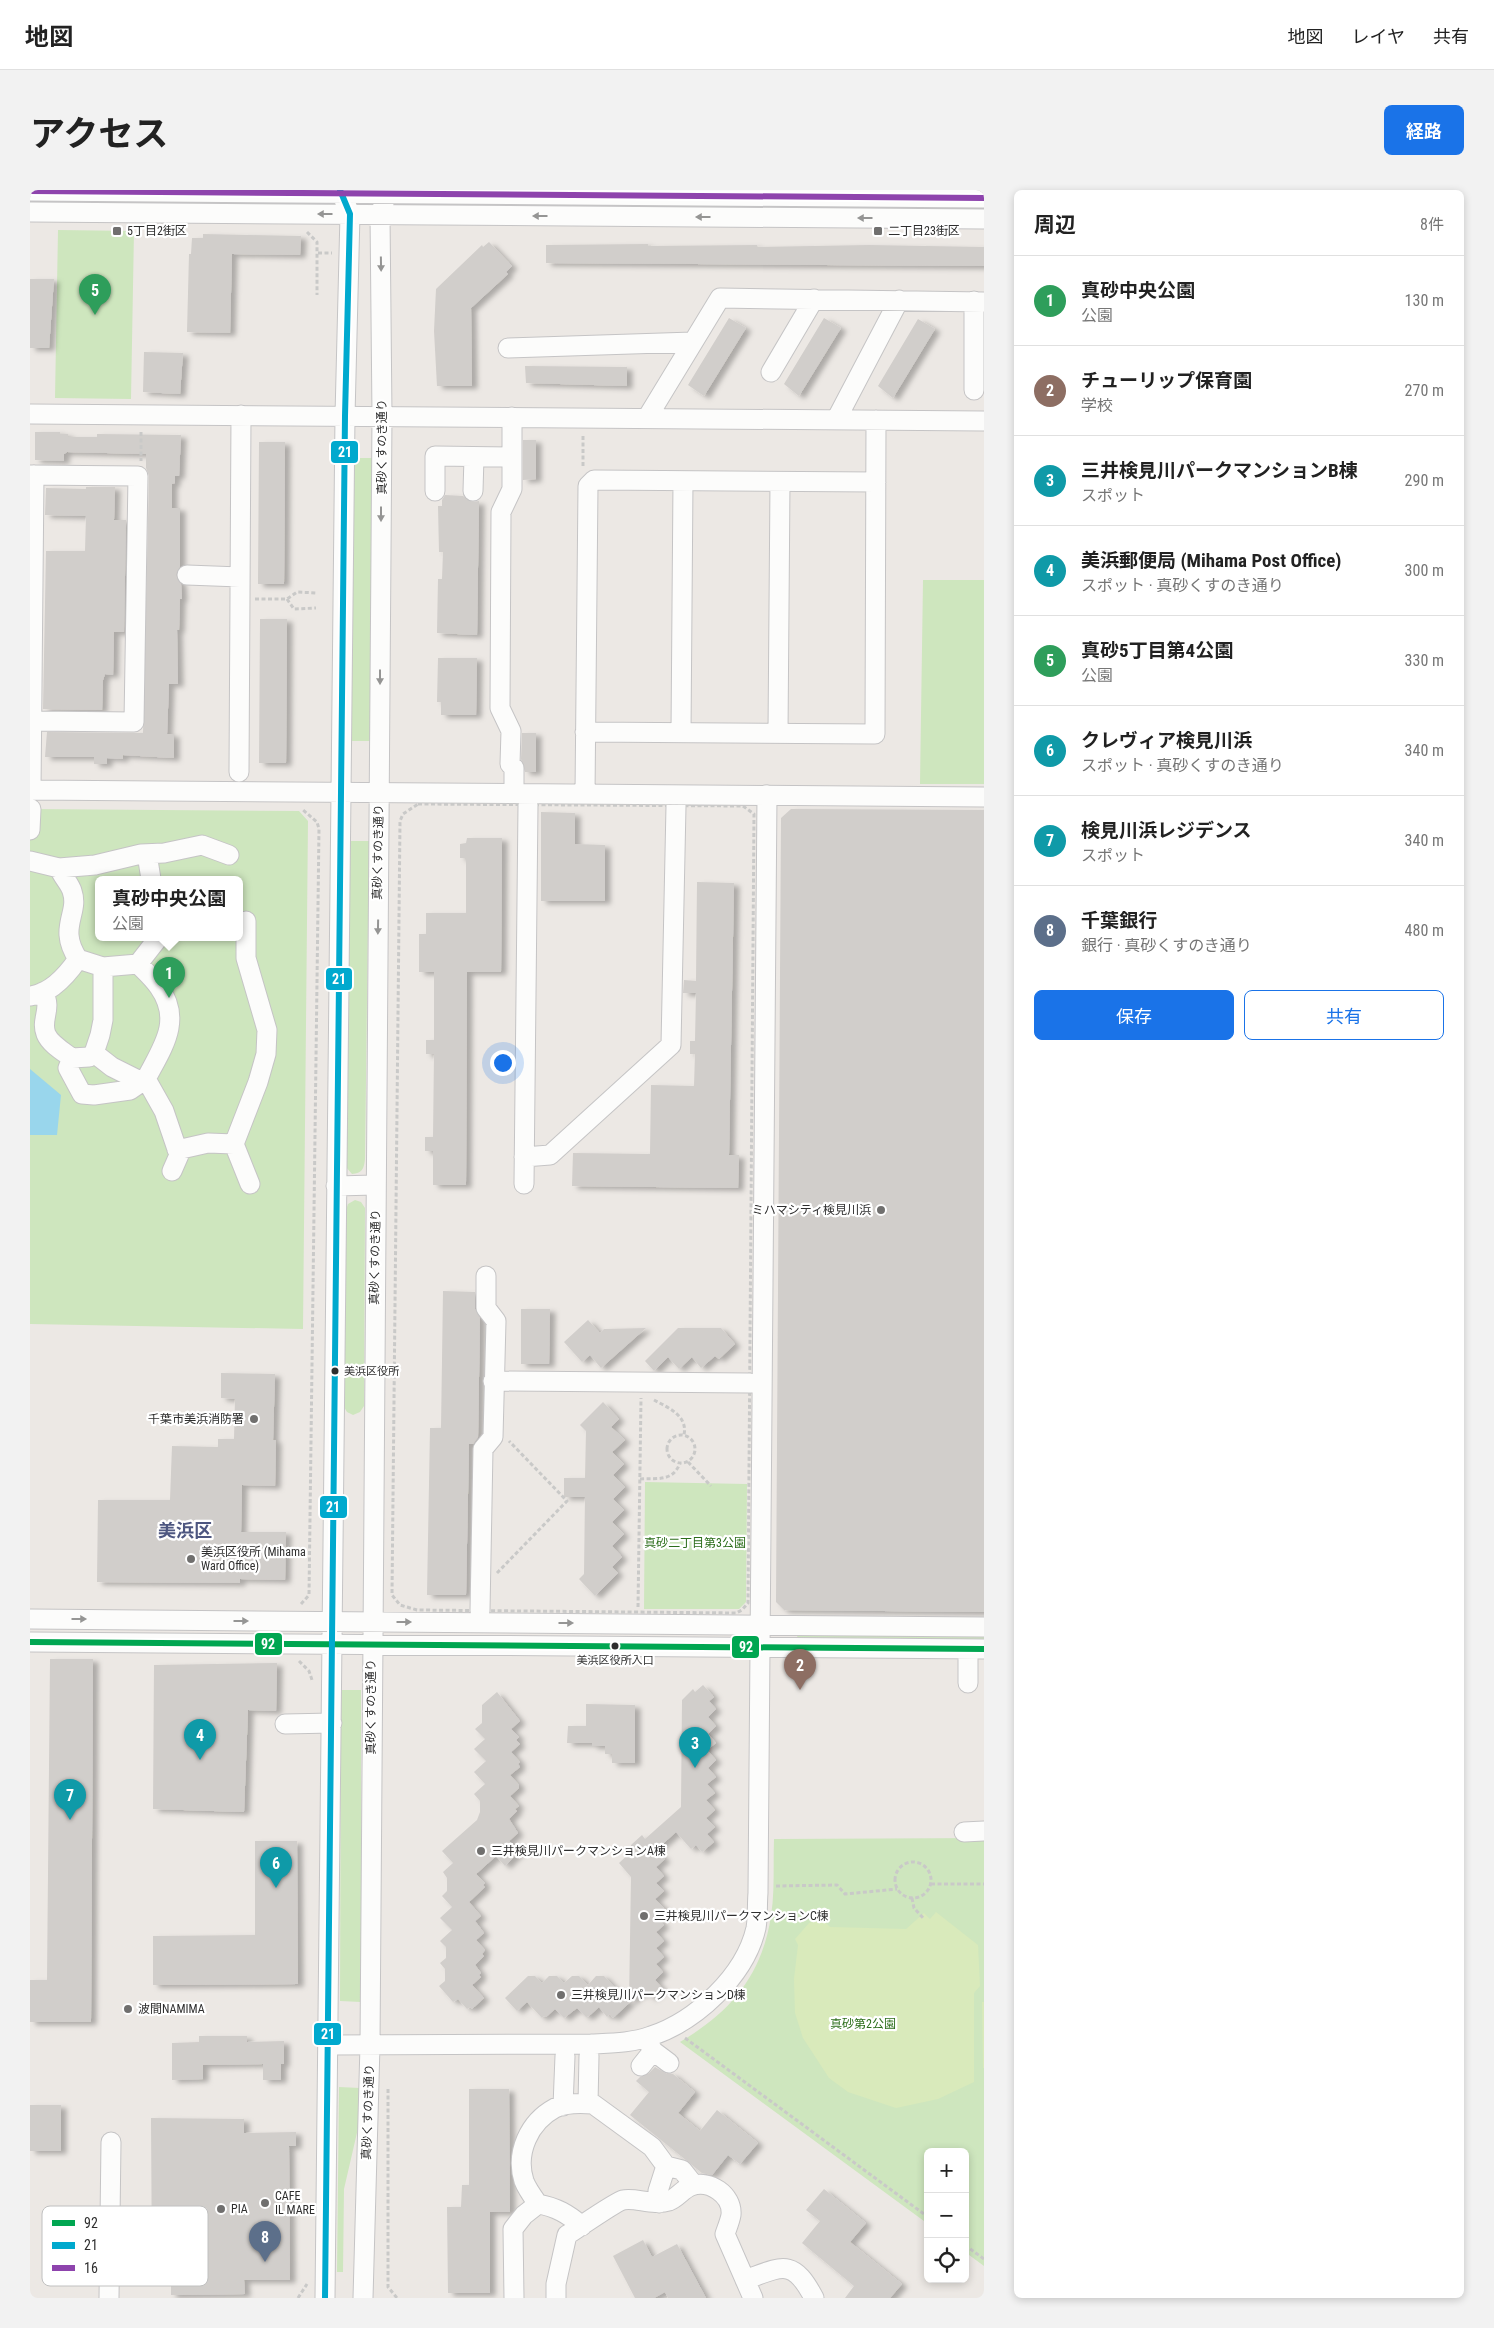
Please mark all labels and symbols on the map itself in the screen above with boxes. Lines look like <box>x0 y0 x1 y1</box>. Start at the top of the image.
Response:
one-way arrow <box>317 210 333 218</box>
one-way arrow <box>532 212 548 220</box>
one-way arrow <box>695 213 711 221</box>
one-way arrow <box>857 214 873 222</box>
place label: 5丁目2街区 <box>127 224 187 238</box>
place label: 二丁目23街区 <box>888 224 960 238</box>
marker: 5丁目2街区 <box>111 225 123 237</box>
marker: 二丁目23街区 <box>872 225 884 237</box>
one-way arrow <box>377 256 385 272</box>
pin: 5 <box>79 274 111 315</box>
street label: 真砂くすのき通り <box>375 399 389 495</box>
line badge: 21 <box>330 440 359 464</box>
text: 21 <box>338 444 352 460</box>
one-way arrow <box>377 506 385 522</box>
one-way arrow <box>376 669 384 685</box>
street label: 真砂くすのき通り <box>370 804 386 900</box>
one-way arrow <box>374 919 382 935</box>
pin: 1 <box>153 957 185 998</box>
line badge: 21 <box>325 967 353 991</box>
text: 21 <box>332 971 346 987</box>
your location <box>490 1050 516 1076</box>
place label: ミハマシティ検見川浜 <box>752 1203 871 1217</box>
marker: ミハマシティ検見川浜 <box>875 1204 887 1216</box>
street label: 真砂くすのき通り <box>367 1209 383 1305</box>
place label: 美浜区役所 <box>344 1365 400 1378</box>
marker: 美浜区役所 <box>330 1366 340 1376</box>
place label: 千葉市美浜消防署 <box>148 1412 244 1426</box>
marker: 千葉市美浜消防署 <box>248 1413 260 1425</box>
line badge: 21 <box>319 1495 348 1519</box>
text: 21 <box>326 1499 340 1515</box>
district label: 美浜区 <box>158 1520 212 1541</box>
park label: 真砂二丁目第3公園 <box>644 1536 746 1550</box>
place label: 美浜区役所 (Mihama Ward Office) <box>201 1545 306 1573</box>
marker: 美浜区役所 (Mihama Ward Office) <box>185 1553 197 1565</box>
one-way arrow <box>71 1616 87 1624</box>
one-way arrow <box>233 1617 249 1625</box>
one-way arrow <box>396 1618 412 1626</box>
one-way arrow <box>558 1620 574 1628</box>
line badge: 92 <box>254 1632 283 1656</box>
line badge: 92 <box>731 1635 760 1659</box>
text: 92 <box>261 1636 275 1652</box>
text: 92 <box>739 1639 753 1655</box>
marker: 美浜区役所入口 <box>610 1641 620 1651</box>
pin: 2 <box>784 1649 816 1690</box>
place label: 美浜区役所入口 <box>577 1654 654 1667</box>
street label: 真砂くすのき通り <box>364 1659 378 1755</box>
pin: 4 <box>184 1719 216 1760</box>
pin: 3 <box>679 1727 711 1768</box>
pin: 7 <box>54 1779 86 1820</box>
place label: 三井検見川パークマンションA棟 <box>491 1844 666 1858</box>
marker: 三井検見川パークマンションA棟 <box>475 1845 487 1857</box>
pin: 6 <box>260 1847 292 1888</box>
place label: 三井検見川パークマンションC棟 <box>654 1909 829 1923</box>
marker: 三井検見川パークマンションC棟 <box>638 1910 650 1922</box>
place label: 三井検見川パークマンションD棟 <box>571 1988 746 2002</box>
marker: 三井検見川パークマンションD棟 <box>555 1989 567 2001</box>
place label: 波間NAMIMA <box>138 2002 205 2016</box>
marker: 波間NAMIMA <box>122 2003 134 2015</box>
park label: 真砂第2公園 <box>830 2017 896 2031</box>
line badge: 21 <box>313 2022 342 2046</box>
text: 21 <box>321 2026 335 2042</box>
street label: 真砂くすのき通り <box>359 2064 377 2160</box>
place label: CAFE IL MARE <box>275 2189 315 2217</box>
marker: CAFE IL MARE <box>259 2197 271 2209</box>
place label: PIA <box>231 2202 248 2216</box>
marker: PIA <box>215 2203 227 2215</box>
legend <box>42 2206 208 2286</box>
text: 92 <box>84 2215 98 2231</box>
pin: 8 <box>249 2221 281 2262</box>
text: 21 <box>84 2237 98 2253</box>
text: 16 <box>84 2260 98 2276</box>

